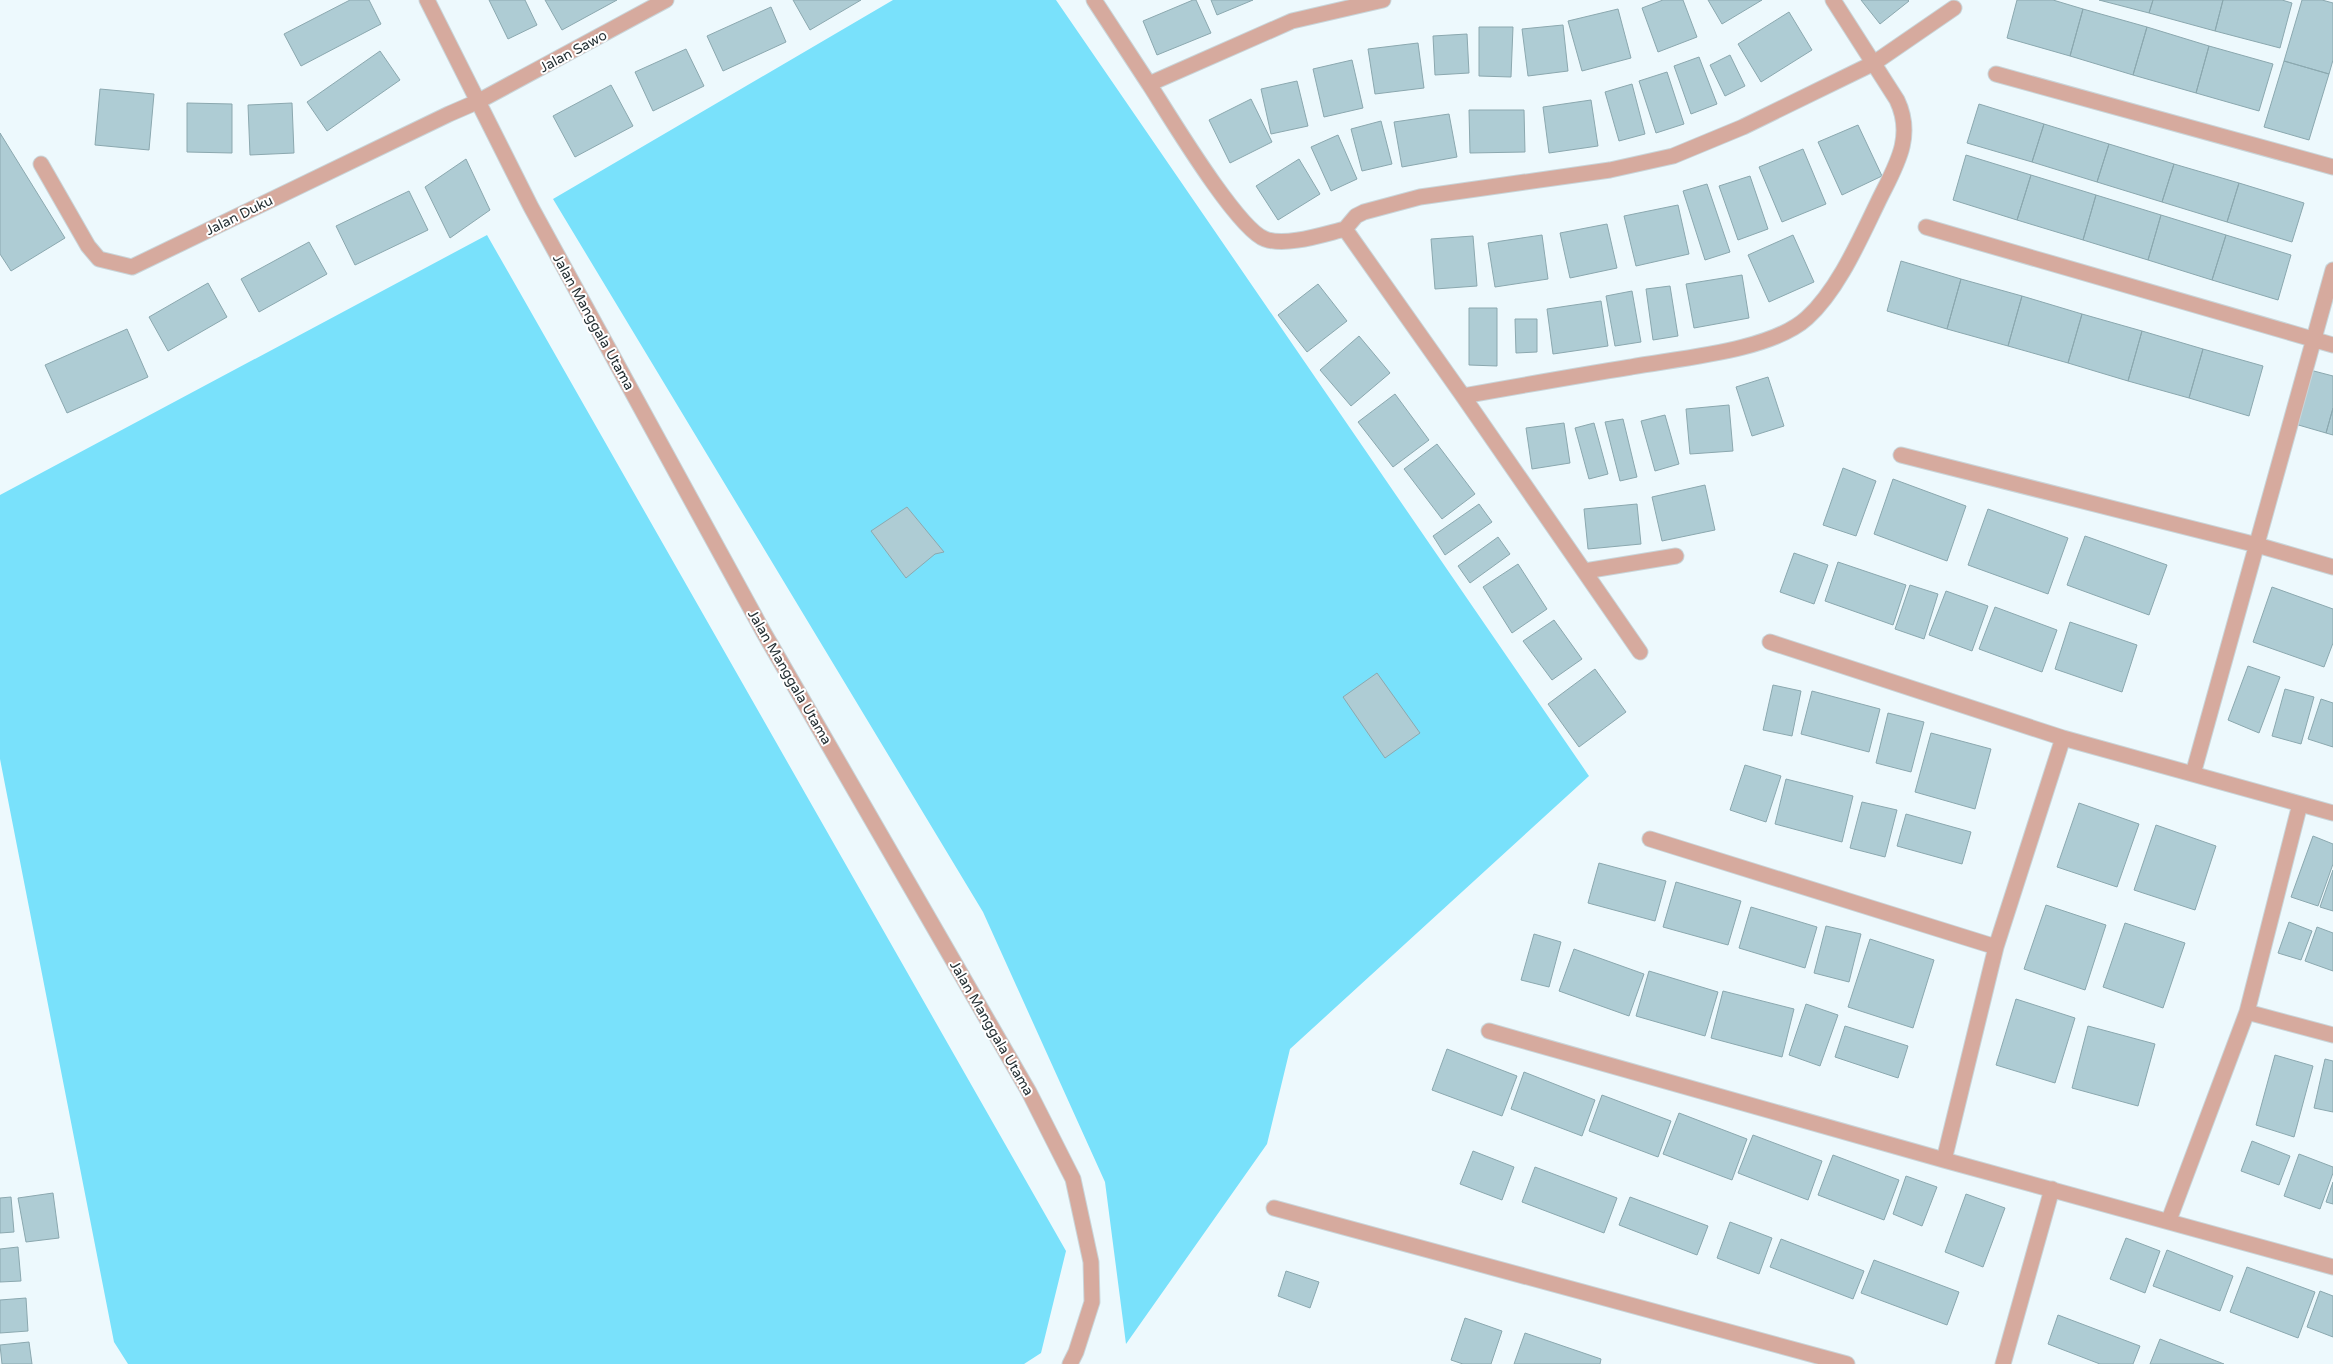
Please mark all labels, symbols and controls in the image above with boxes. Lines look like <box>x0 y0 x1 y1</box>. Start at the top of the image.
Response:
street label: Jalan Sawo <box>537 27 610 76</box>
street label: Jalan Duku <box>203 192 276 239</box>
street label: Jalan Manggala Utama <box>549 251 638 393</box>
street label: Jalan Manggala Utama <box>744 607 835 748</box>
street label: Jalan Manggala Utama <box>946 958 1037 1099</box>

